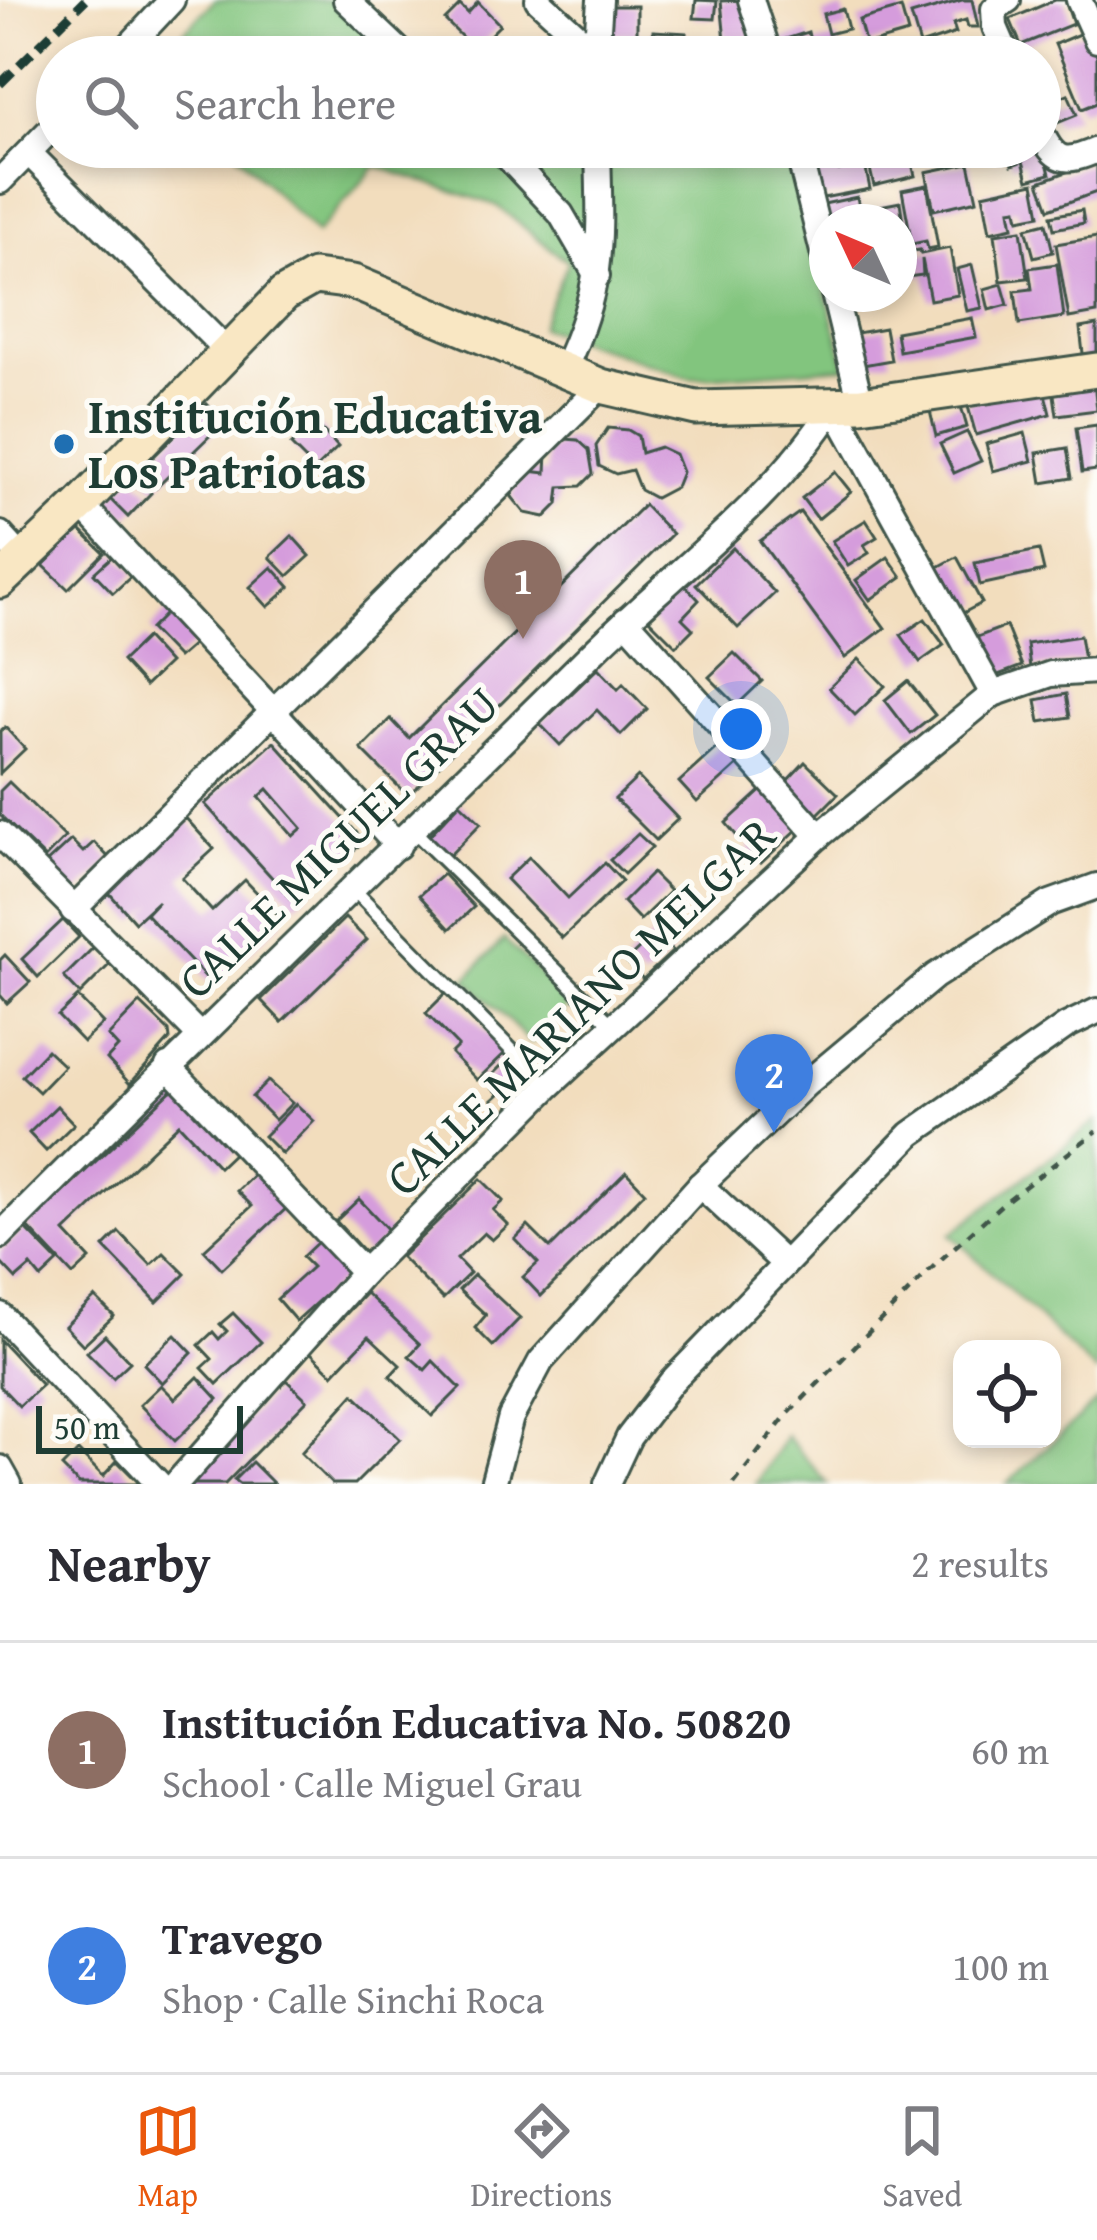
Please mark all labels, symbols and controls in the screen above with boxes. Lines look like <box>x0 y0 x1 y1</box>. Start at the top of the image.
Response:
search box <box>36 36 1061 168</box>
icon: search <box>78 69 144 135</box>
text: Search here <box>174 70 396 135</box>
north arrow <box>809 204 917 312</box>
place label: Institución Educativa Los Patriotas <box>88 380 543 506</box>
marker: Institución Educativa Los Patriotas <box>51 431 77 457</box>
pin: 1 <box>484 540 562 639</box>
street label: CALLE MIGUEL GRAU <box>161 669 514 1014</box>
your location <box>711 699 771 759</box>
street label: CALLE MARIANO MELGAR <box>368 800 791 1211</box>
pin: 2 <box>735 1034 813 1133</box>
map controls <box>953 1340 1061 1448</box>
button: locate <box>953 1340 1061 1448</box>
scale bar <box>36 1400 243 1453</box>
text: 50 m <box>54 1403 120 1451</box>
text: Nearby <box>48 1525 211 1600</box>
text: 2 results <box>911 1534 1049 1591</box>
text: Institución Educativa No. 50820 <box>162 1689 791 1754</box>
text: 1 <box>77 1721 97 1778</box>
text: 60 m <box>971 1721 1049 1778</box>
text: School · Calle Miguel Grau <box>162 1754 582 1811</box>
text: Travego <box>162 1905 323 1970</box>
text: 2 <box>77 1937 97 1994</box>
text: 100 m <box>952 1937 1049 1994</box>
text: Shop · Calle Sinchi Roca <box>162 1970 544 2027</box>
tab: Map <box>135 2098 201 2218</box>
tab: Directions <box>471 2098 612 2218</box>
tab: Saved <box>882 2098 962 2218</box>

